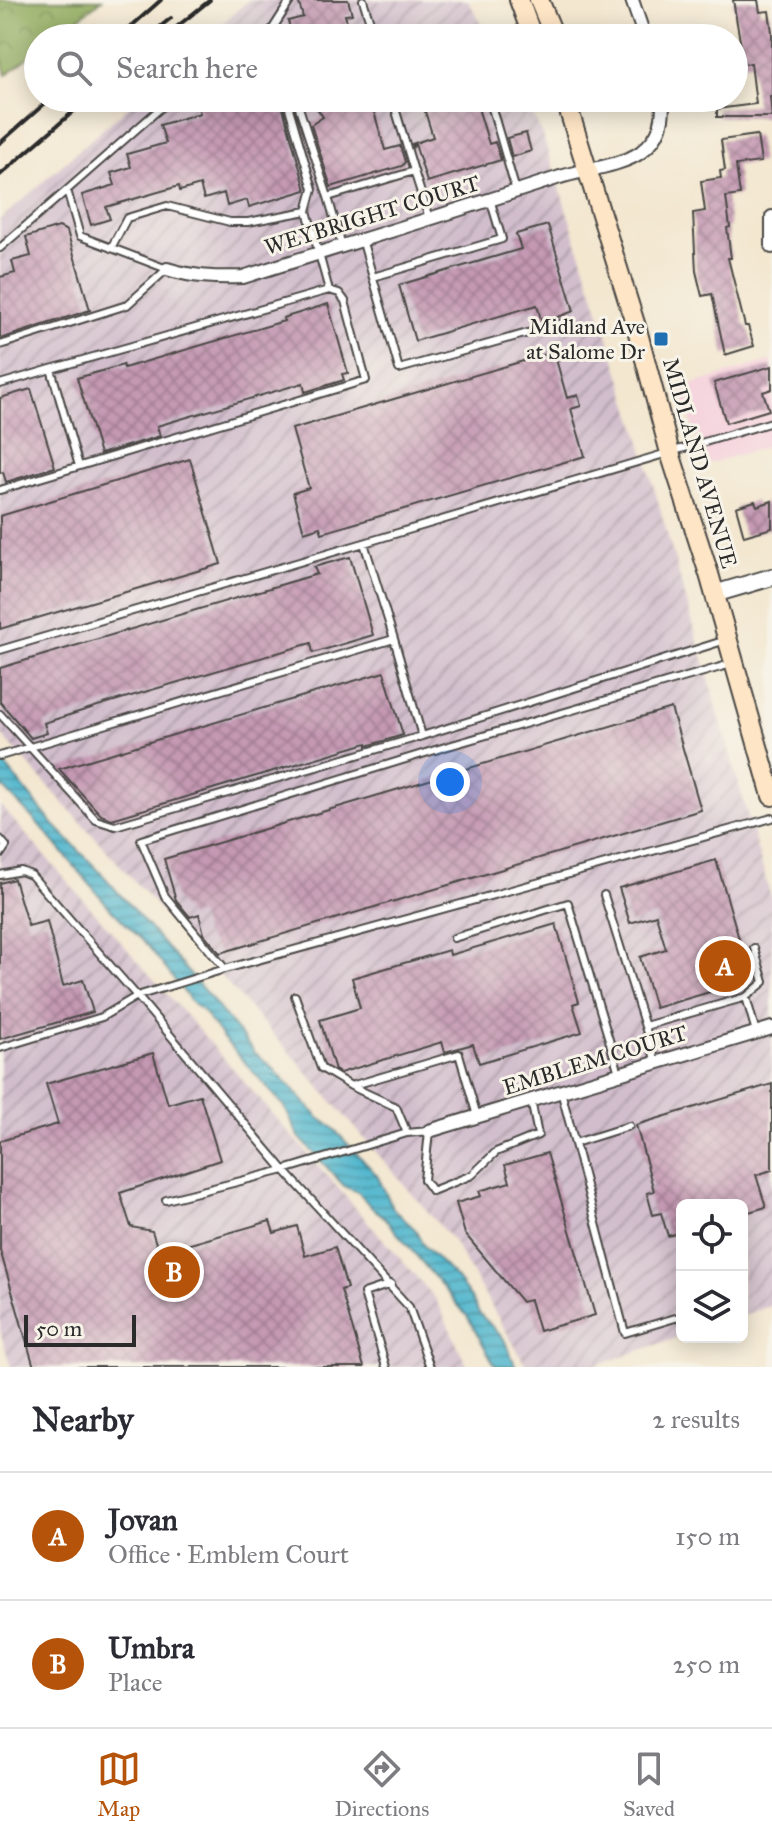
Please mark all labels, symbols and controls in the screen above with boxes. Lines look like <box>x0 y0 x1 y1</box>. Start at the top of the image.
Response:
search box <box>24 24 748 112</box>
icon: search <box>52 46 96 90</box>
text: Search here <box>116 50 258 86</box>
street label: WEYBRIGHT COURT <box>261 169 483 261</box>
place label: Midland Ave at Salome Dr <box>526 313 646 365</box>
marker: Midland Ave at Salome Dr <box>652 330 670 348</box>
street label: MIDLAND AVENUE <box>657 355 743 572</box>
your location <box>430 762 470 802</box>
pin: A <box>699 936 751 996</box>
street label: EMBLEM COURT <box>500 1019 690 1101</box>
map controls <box>676 1199 748 1343</box>
button: locate <box>676 1199 748 1271</box>
pin: B <box>148 1242 200 1302</box>
button: layers <box>676 1271 748 1343</box>
scale bar <box>24 1311 136 1347</box>
text: 50 m <box>36 1315 82 1342</box>
text: Nearby <box>32 1399 134 1440</box>
text: 2 results <box>652 1403 740 1435</box>
text: Jovan <box>108 1502 178 1538</box>
text: A <box>49 1520 67 1552</box>
text: 150 m <box>675 1520 740 1552</box>
text: Office · Emblem Court <box>108 1538 349 1570</box>
text: Umbra <box>108 1630 194 1666</box>
text: B <box>49 1648 67 1680</box>
text: 250 m <box>673 1648 740 1680</box>
text: Place <box>108 1666 163 1698</box>
tab: Map <box>97 1747 141 1822</box>
tab: Directions <box>334 1747 429 1822</box>
tab: Saved <box>623 1747 675 1822</box>

